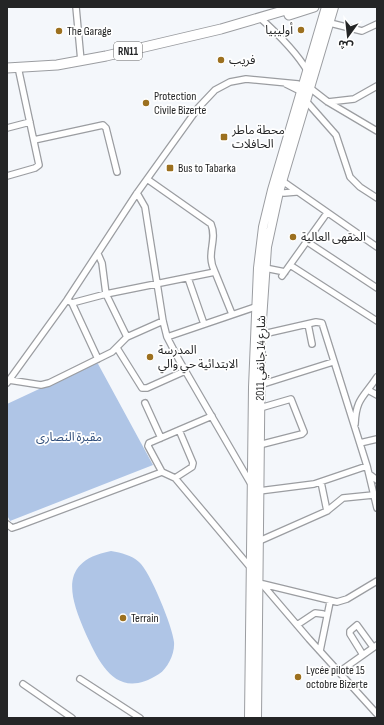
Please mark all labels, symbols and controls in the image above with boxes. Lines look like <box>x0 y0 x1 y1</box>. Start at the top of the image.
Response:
north arrow <box>328 16 368 56</box>
place label: أوليبيا <box>265 22 293 38</box>
place label: The Garage <box>67 24 112 39</box>
marker: أوليبيا <box>296 25 306 35</box>
marker: The Garage <box>54 26 64 36</box>
text: ش <box>337 37 355 53</box>
road number: RN11 <box>114 42 142 60</box>
place label: فريب <box>229 53 255 68</box>
marker: فريب <box>216 55 226 65</box>
place label: Protection Civile Bizerte <box>154 89 207 118</box>
marker: Protection Civile Bizerte <box>141 98 151 108</box>
place label: محطة ماطر الحافلات <box>231 123 285 152</box>
marker: محطة ماطر الحافلات <box>219 132 229 142</box>
place label: Bus to Tabarka <box>178 161 236 176</box>
marker: Bus to Tabarka <box>165 163 175 173</box>
place label: المقهى العالية <box>301 230 366 245</box>
marker: المقهى العالية <box>288 232 298 242</box>
street label: شارع 14 جانفي 2011 <box>253 315 271 401</box>
place label: المدرسة الابتدائية حي والي <box>158 343 238 373</box>
marker: المدرسة الابتدائية حي والي <box>145 352 155 362</box>
park label: مقبرة النصارى <box>36 430 102 445</box>
place label: Terrain <box>131 611 159 626</box>
marker: Terrain <box>118 613 128 623</box>
place label: Lycée pilote 15 octobre Bizerte <box>306 663 368 692</box>
marker: Lycée pilote 15 octobre Bizerte <box>293 672 303 682</box>

